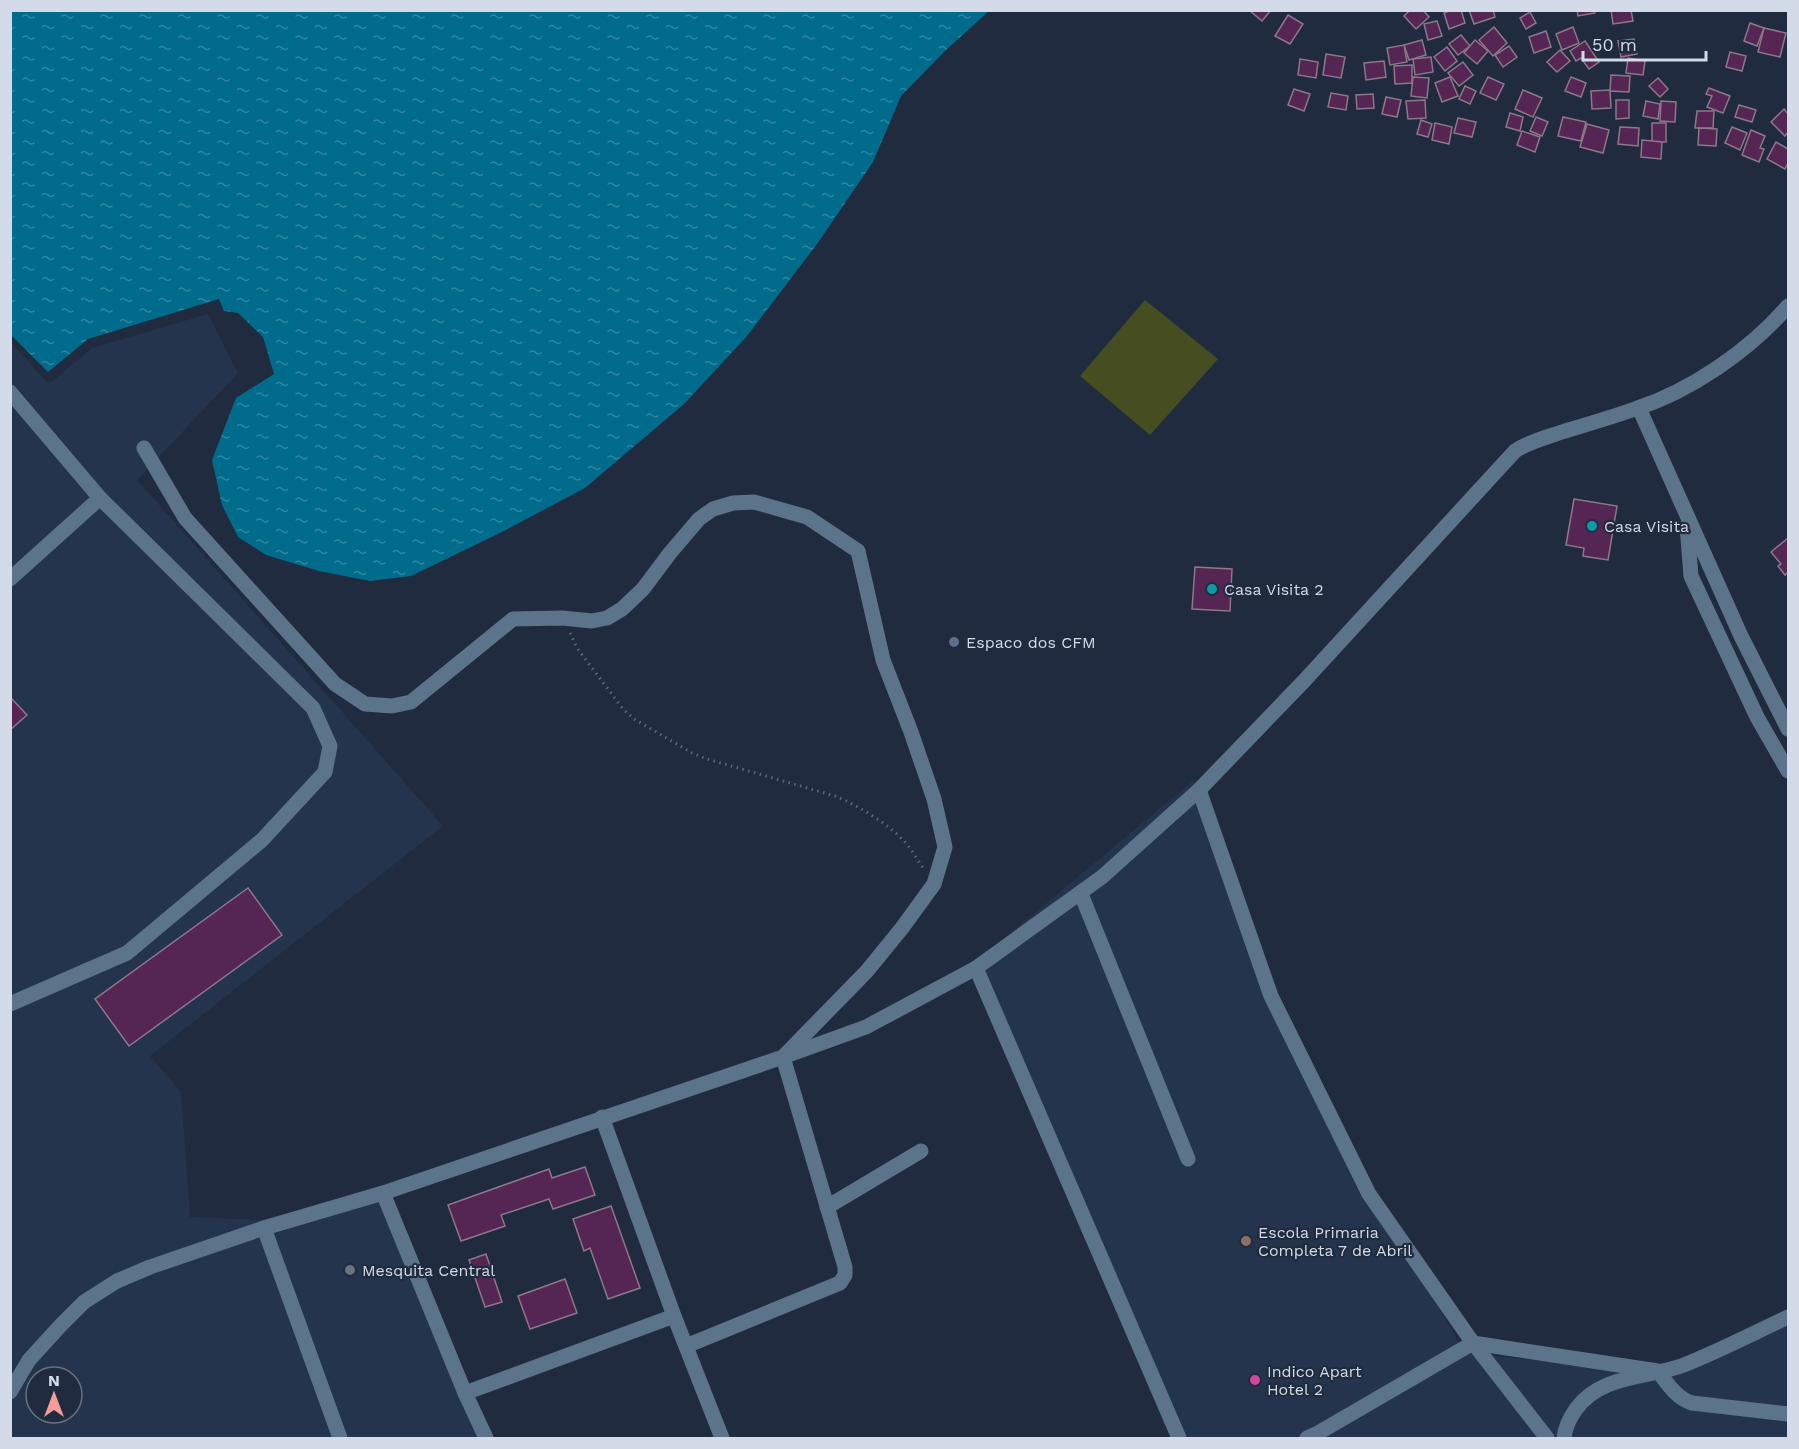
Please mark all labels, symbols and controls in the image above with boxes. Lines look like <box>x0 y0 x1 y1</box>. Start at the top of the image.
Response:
scale bar <box>1583 24 1706 62</box>
text: 50 m <box>1592 34 1637 55</box>
place label: Casa Visita <box>1604 517 1689 536</box>
marker: Casa Visita <box>1585 519 1599 533</box>
place label: Casa Visita 2 <box>1224 580 1324 599</box>
marker: Casa Visita 2 <box>1205 582 1219 596</box>
place label: Espaco dos CFM <box>966 633 1096 652</box>
marker: Espaco dos CFM <box>947 635 961 649</box>
place label: Escola Primaria Completa 7 de Abril <box>1258 1223 1412 1260</box>
marker: Escola Primaria Completa 7 de Abril <box>1239 1234 1253 1248</box>
place label: Mesquita Central <box>362 1261 495 1280</box>
marker: Mesquita Central <box>343 1263 357 1277</box>
place label: Indico Apart Hotel 2 <box>1267 1362 1362 1399</box>
north arrow <box>24 1365 84 1425</box>
text: N <box>48 1371 60 1390</box>
marker: Indico Apart Hotel 2 <box>1248 1373 1262 1387</box>

